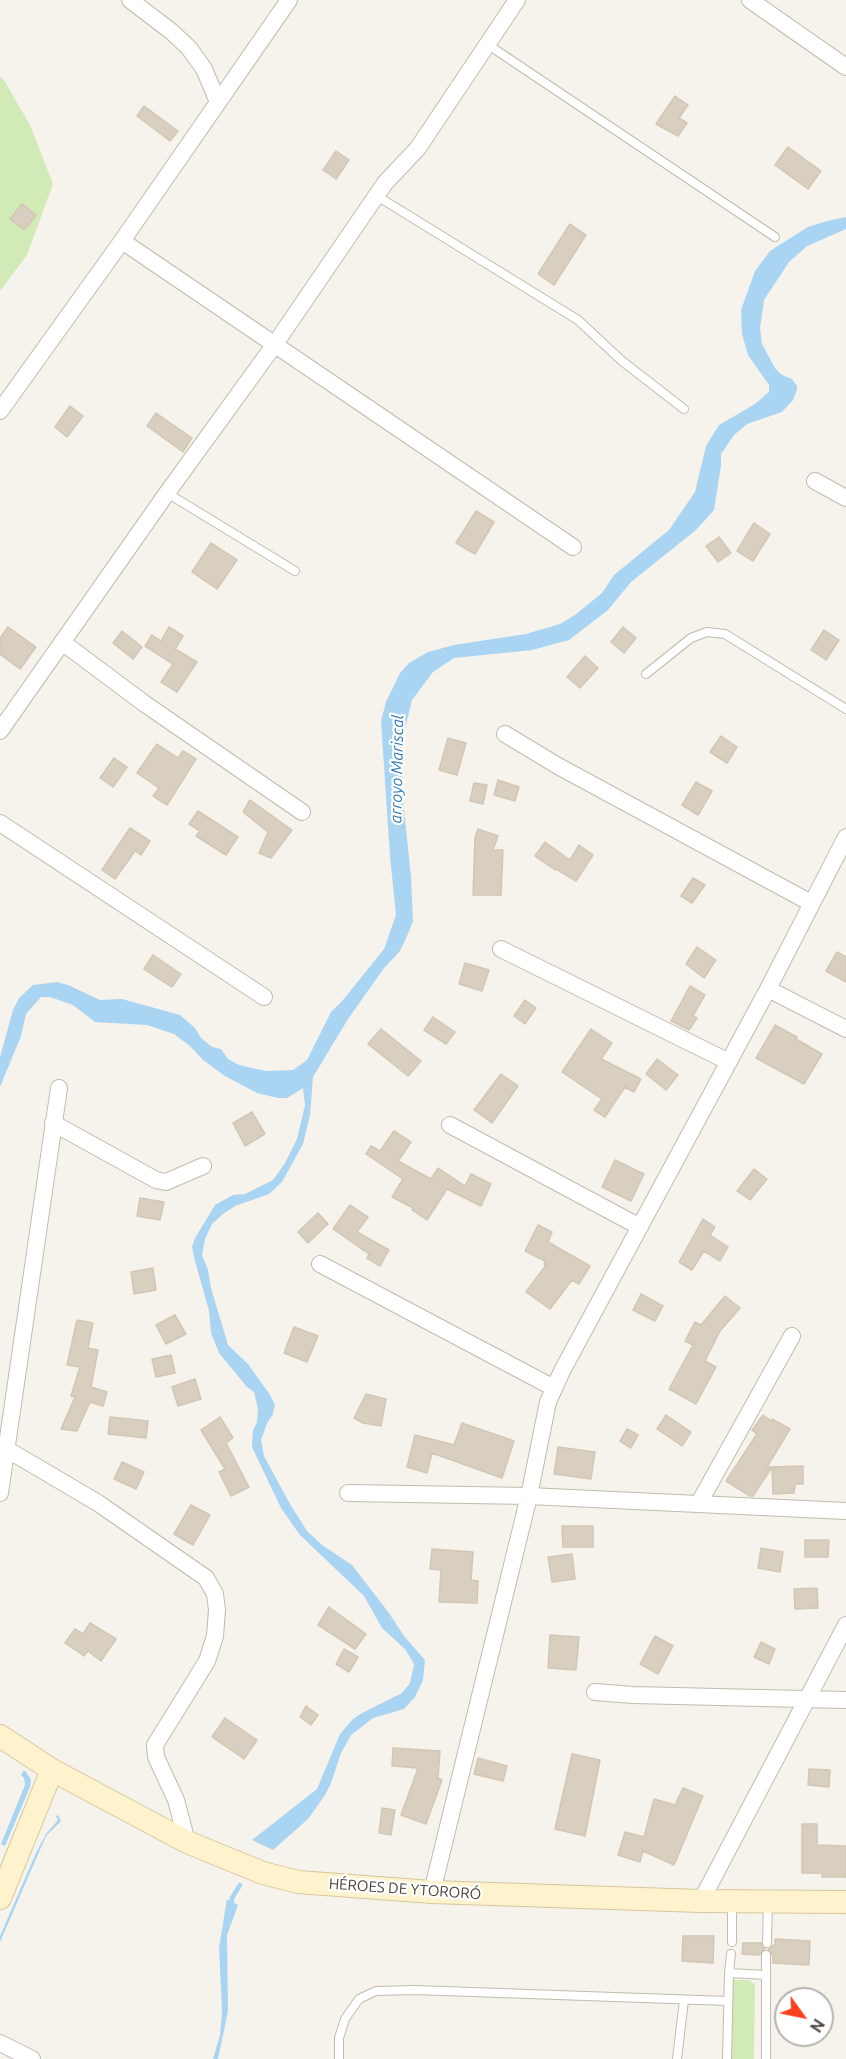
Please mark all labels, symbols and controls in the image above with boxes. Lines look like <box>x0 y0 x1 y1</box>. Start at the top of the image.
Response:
water label: arroyo Mariscal <box>386 714 408 824</box>
street label: HÉROES DE YTORORÓ <box>328 1875 482 1903</box>
north arrow <box>774 1987 834 2047</box>
text: N <box>807 2016 828 2036</box>

